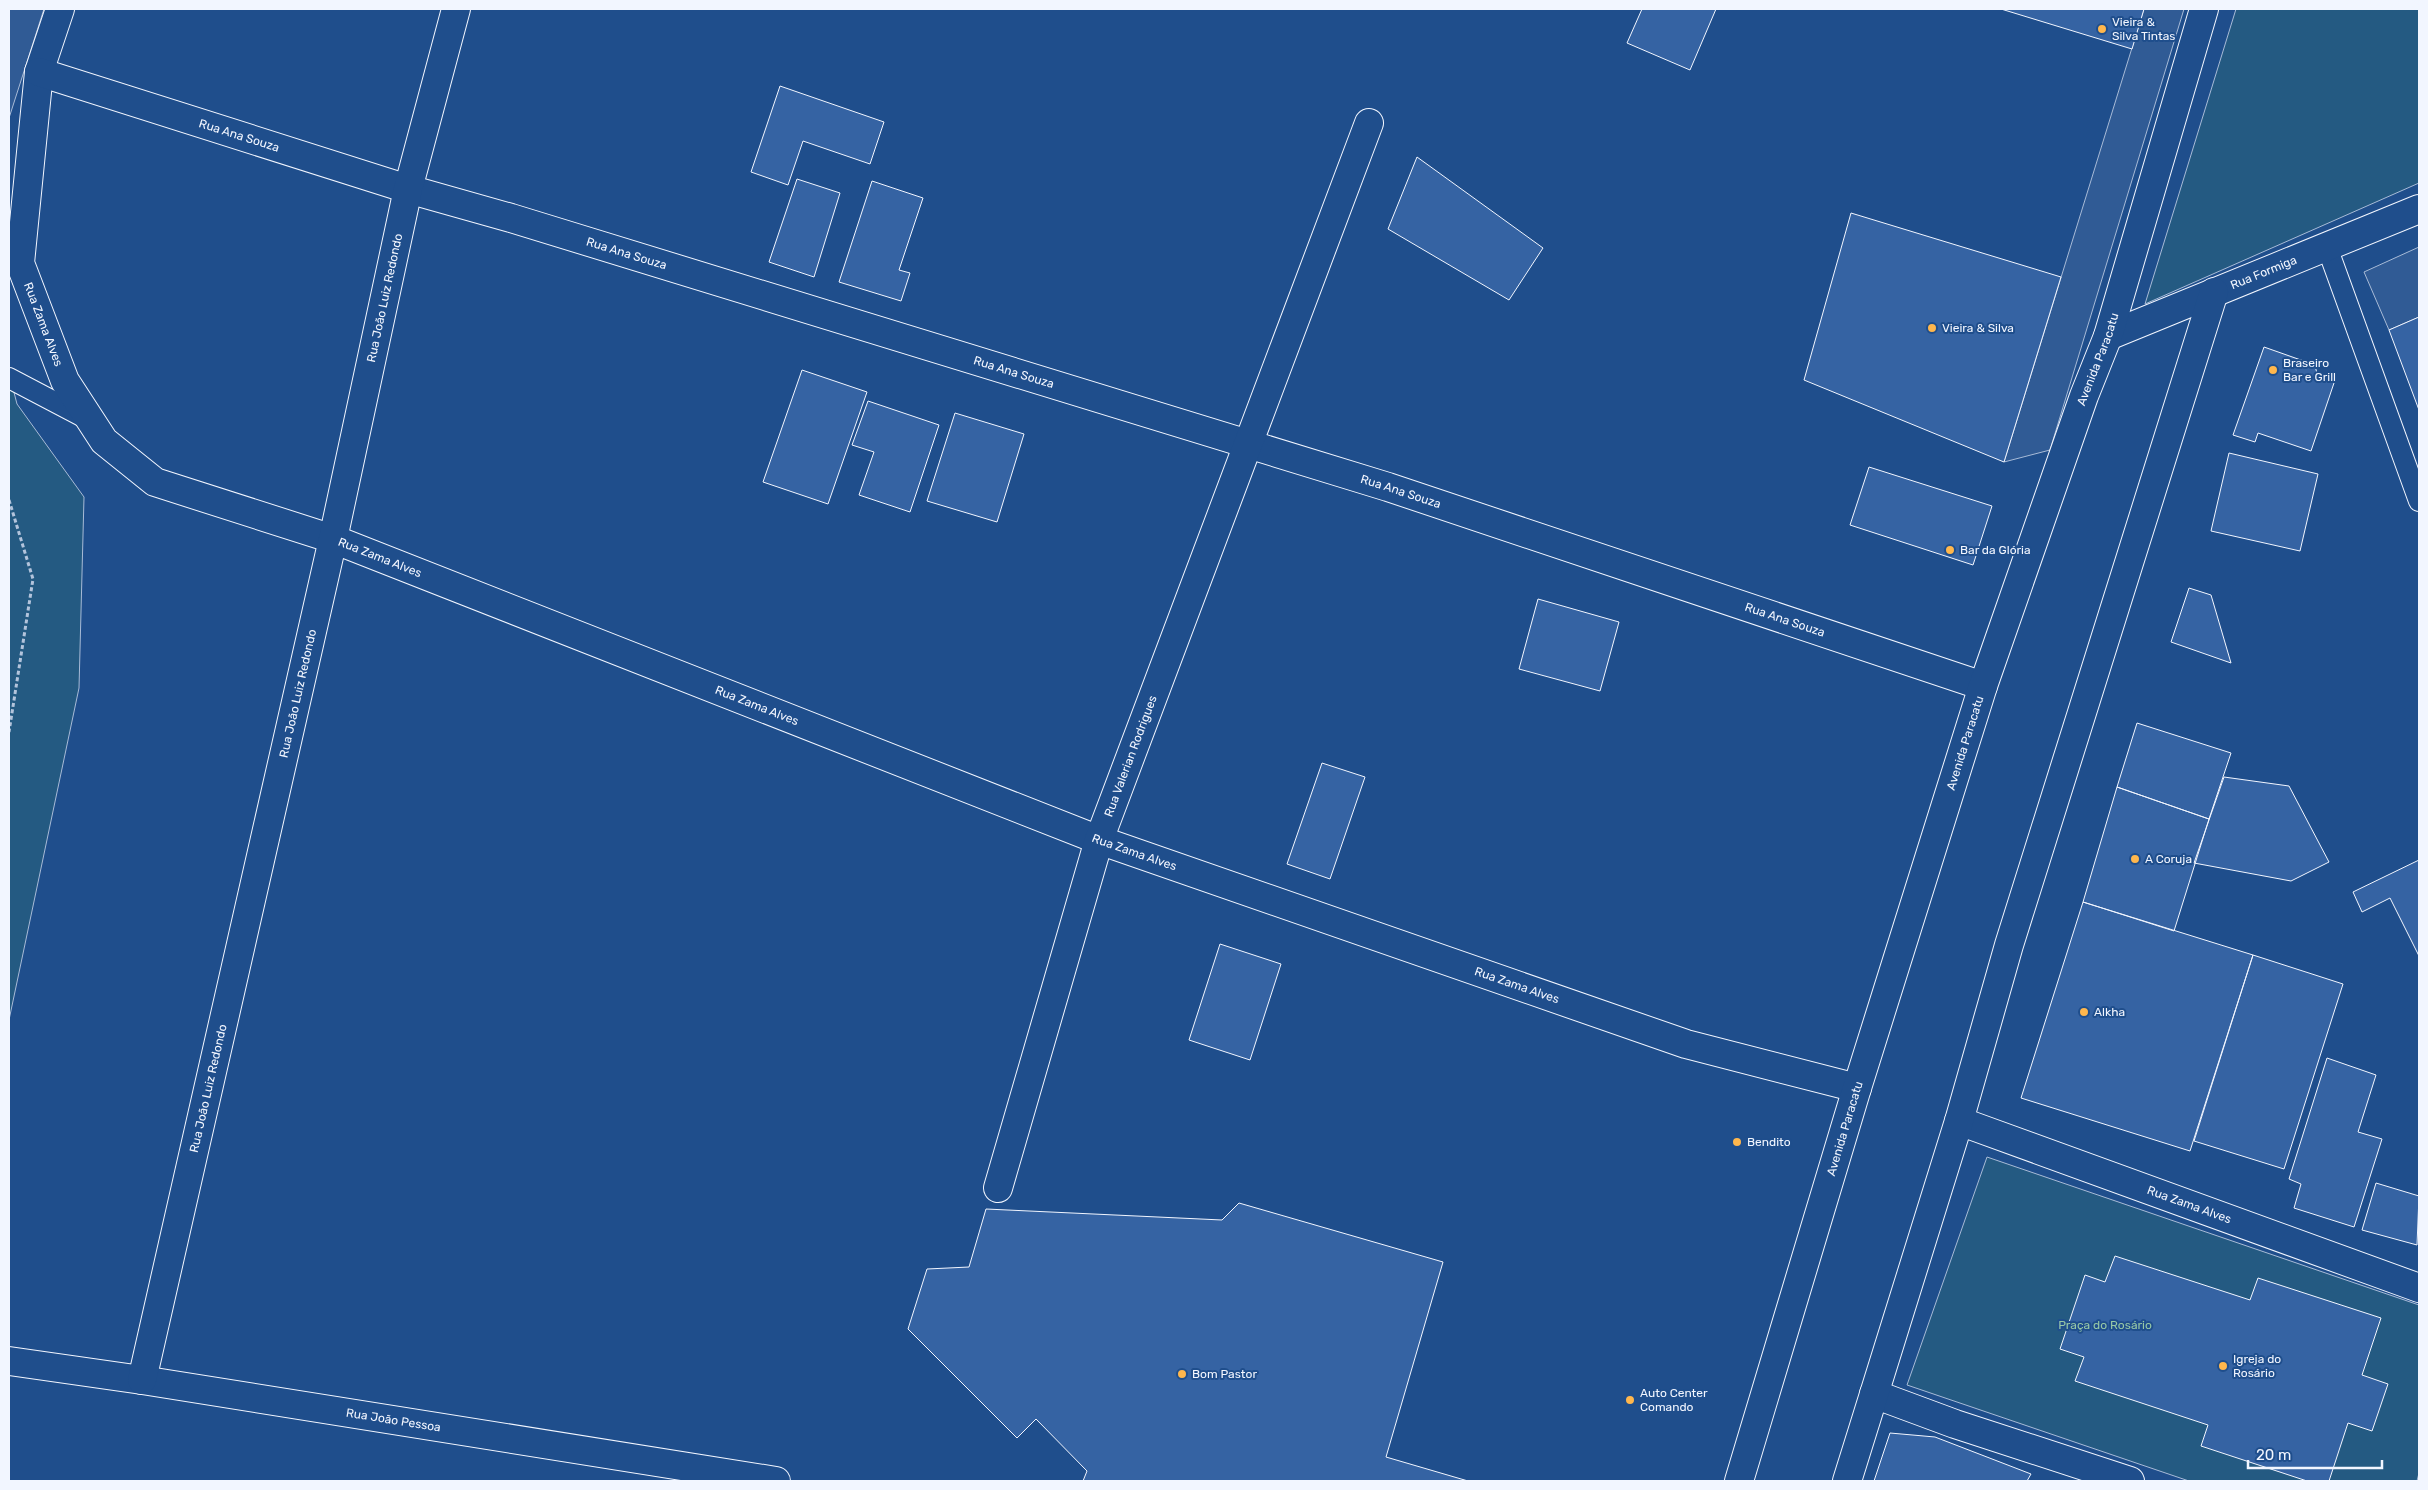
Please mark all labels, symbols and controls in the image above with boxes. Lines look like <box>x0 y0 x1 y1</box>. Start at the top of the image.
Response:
place label: Vieira & Silva Tintas <box>2112 15 2175 43</box>
marker: Vieira & Silva Tintas <box>2096 23 2108 35</box>
street label: Rua Ana Souza <box>197 116 281 155</box>
street label: Rua João Luiz Redondo <box>364 232 405 364</box>
street label: Rua Ana Souza <box>585 235 669 272</box>
street label: Rua Formiga <box>2228 253 2299 292</box>
street label: Rua Zama Alves <box>21 280 66 368</box>
street label: Avenida Paracatu <box>2074 311 2121 408</box>
place label: Vieira & Silva <box>1942 321 2014 335</box>
marker: Vieira & Silva <box>1926 322 1938 334</box>
street label: Rua Ana Souza <box>972 353 1056 391</box>
place label: Braseiro Bar e Grill <box>2283 356 2336 384</box>
marker: Braseiro Bar e Grill <box>2267 364 2279 376</box>
street label: Rua Ana Souza <box>1359 472 1443 511</box>
street label: Rua Zama Alves <box>336 535 424 580</box>
place label: Bar da Glória <box>1960 543 2031 557</box>
marker: Bar da Glória <box>1944 544 1956 556</box>
street label: Rua Ana Souza <box>1743 600 1827 640</box>
street label: Rua João Luiz Redondo <box>277 628 319 759</box>
street label: Rua Zama Alves <box>713 683 801 728</box>
street label: Rua Valerian Rodrigues <box>1101 693 1160 819</box>
street label: Avenida Paracatu <box>1944 694 1987 792</box>
street label: Rua Zama Alves <box>1090 831 1179 873</box>
place label: A Coruja <box>2145 852 2192 866</box>
marker: A Coruja <box>2129 853 2141 865</box>
street label: Rua Zama Alves <box>1473 964 1561 1006</box>
place label: Alkha <box>2094 1005 2125 1019</box>
marker: Alkha <box>2078 1006 2090 1018</box>
street label: Rua João Luiz Redondo <box>187 1023 230 1154</box>
street label: Avenida Paracatu <box>1824 1079 1866 1178</box>
place label: Bendito <box>1747 1135 1791 1149</box>
marker: Bendito <box>1731 1136 1743 1148</box>
street label: Rua Zama Alves <box>2145 1183 2233 1226</box>
park label: Praça do Rosário <box>2058 1318 2152 1332</box>
place label: Igreja do Rosário <box>2233 1352 2281 1380</box>
marker: Igreja do Rosário <box>2217 1360 2229 1372</box>
place label: Bom Pastor <box>1192 1367 1257 1381</box>
marker: Bom Pastor <box>1176 1368 1188 1380</box>
place label: Auto Center Comando <box>1640 1386 1708 1414</box>
marker: Auto Center Comando <box>1624 1394 1636 1406</box>
street label: Rua João Pessoa <box>345 1406 442 1435</box>
scale bar <box>2248 1438 2382 1470</box>
text: 20 m <box>2256 1446 2291 1464</box>

